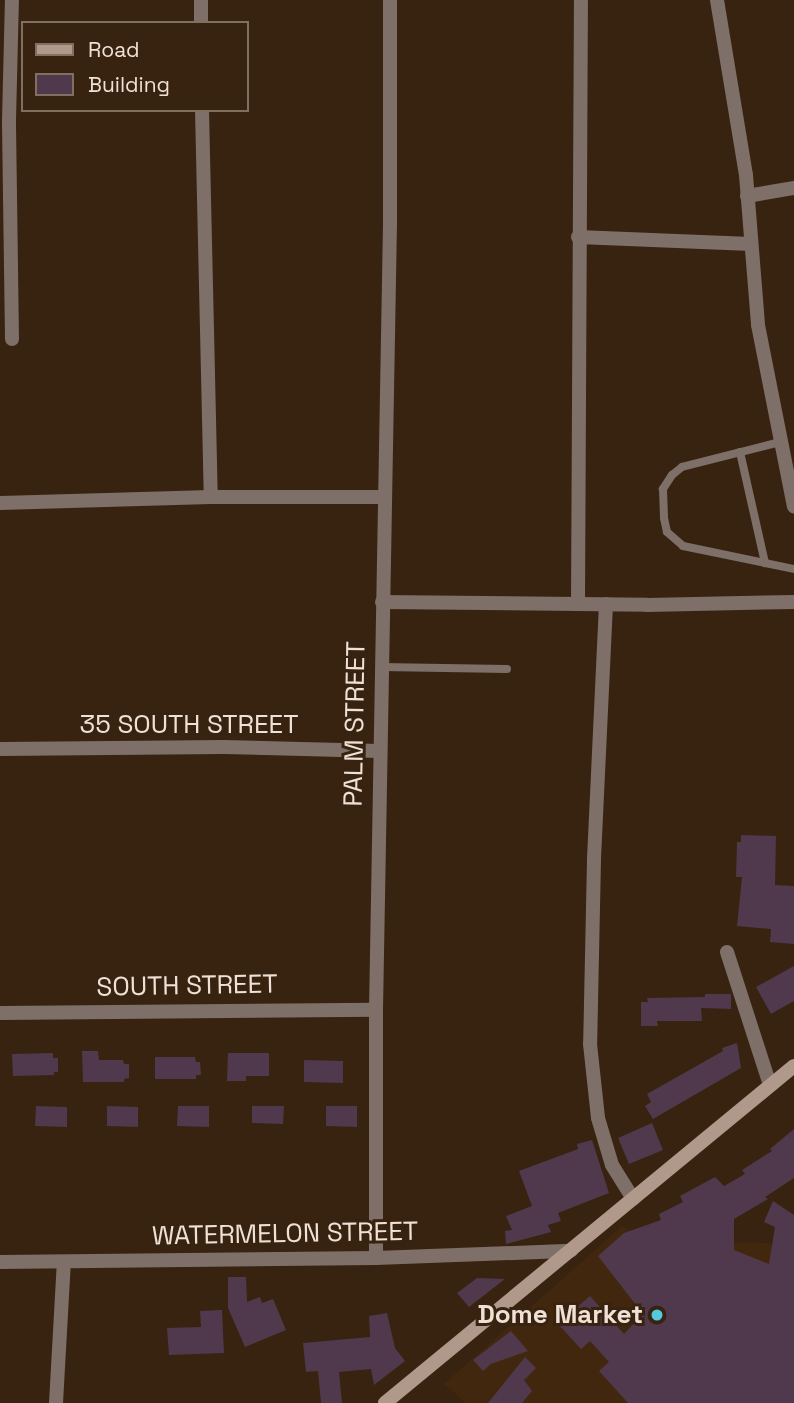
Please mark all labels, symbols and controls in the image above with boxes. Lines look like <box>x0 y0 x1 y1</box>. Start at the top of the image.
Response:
legend <box>21 21 248 112</box>
text: Road <box>88 36 140 63</box>
text: Building <box>88 71 170 98</box>
street label: PALM STREET <box>338 641 372 807</box>
street label: 35 SOUTH STREET <box>79 709 299 741</box>
street label: SOUTH STREET <box>96 969 278 1003</box>
street label: WATERMELON STREET <box>152 1216 418 1252</box>
place label: Dome Market <box>477 1299 643 1331</box>
marker: Dome Market <box>649 1307 665 1323</box>

